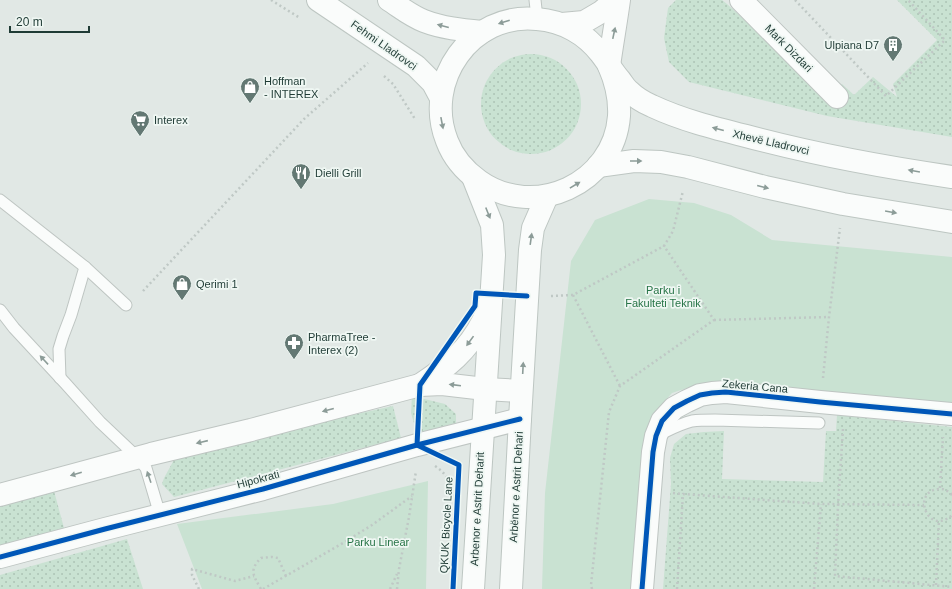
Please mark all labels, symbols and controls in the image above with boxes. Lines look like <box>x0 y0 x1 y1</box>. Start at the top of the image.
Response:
scale bar <box>10 8 89 34</box>
text: 20 m <box>16 15 43 29</box>
street label: Fehmi Lladrovci <box>349 18 419 72</box>
one-way arrow <box>498 19 510 25</box>
street label: Mark Dizdari <box>763 22 815 74</box>
one-way arrow <box>437 23 449 29</box>
one-way arrow <box>612 27 618 39</box>
building icon: Ulpiana D7 <box>882 34 904 62</box>
place label: Ulpiana D7 <box>825 39 879 51</box>
place label: Hoffman - INTEREX <box>264 75 319 100</box>
shop icon: Hoffman - INTEREX <box>239 76 261 104</box>
supermarket icon: Interex <box>129 109 151 137</box>
place label: Interex <box>154 114 188 126</box>
one-way arrow <box>440 117 446 129</box>
one-way arrow <box>712 125 724 131</box>
street label: Xhevë Lladrovci <box>732 127 810 157</box>
one-way arrow <box>630 158 643 164</box>
restaurant icon: Dielli Grill <box>290 162 312 190</box>
place label: Dielli Grill <box>315 167 361 179</box>
one-way arrow <box>907 168 920 174</box>
one-way arrow <box>570 181 580 189</box>
one-way arrow <box>757 184 769 190</box>
one-way arrow <box>485 208 491 220</box>
one-way arrow <box>885 209 897 215</box>
one-way arrow <box>528 233 534 245</box>
shop icon: Qerimi 1 <box>171 273 193 301</box>
place label: Qerimi 1 <box>196 278 238 290</box>
park label: Parku i Fakulteti Teknik <box>625 284 701 309</box>
place label: PharmaTree - Interex (2) <box>308 331 376 356</box>
pharmacy icon: PharmaTree - Interex (2) <box>283 332 305 360</box>
one-way arrow <box>466 336 474 347</box>
one-way arrow <box>39 355 49 365</box>
one-way arrow <box>519 362 526 374</box>
street label: Zekeria Cana <box>722 377 789 395</box>
one-way arrow <box>449 382 461 389</box>
one-way arrow <box>322 407 334 413</box>
street label: Arbënor e Astrit Dehari <box>507 431 525 543</box>
one-way arrow <box>196 439 208 445</box>
street label: Arbenor e Astrit Deharit <box>468 452 486 566</box>
street label: Hipokrati <box>235 468 281 490</box>
one-way arrow <box>70 471 82 477</box>
one-way arrow <box>146 471 152 483</box>
street label: QKUK Bicycle Lane <box>437 476 455 574</box>
park label: Parku Linear <box>347 536 410 548</box>

